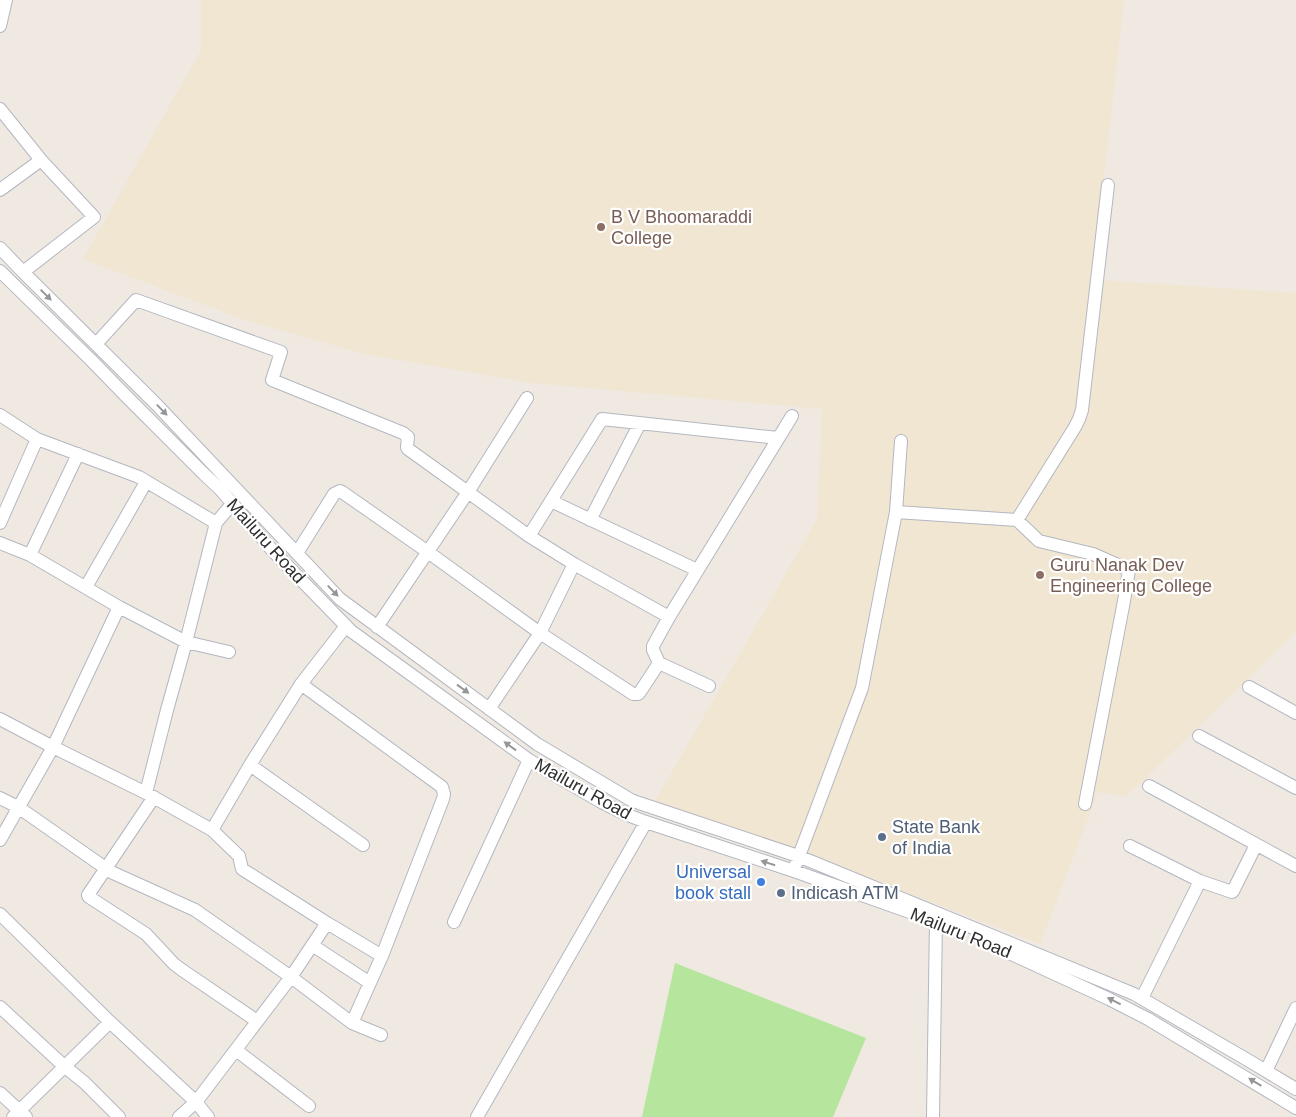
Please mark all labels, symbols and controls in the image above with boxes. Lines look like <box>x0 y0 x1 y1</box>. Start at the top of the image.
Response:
place label: B V Bhoomaraddi College <box>611 207 752 248</box>
marker: B V Bhoomaraddi College <box>595 221 607 233</box>
one-way arrow <box>40 289 52 301</box>
one-way arrow <box>156 403 168 415</box>
street label: Mailuru Road <box>223 495 309 587</box>
place label: Guru Nanak Dev Engineering College <box>1050 555 1212 596</box>
marker: Guru Nanak Dev Engineering College <box>1034 569 1046 581</box>
one-way arrow <box>327 585 339 597</box>
one-way arrow <box>456 684 469 695</box>
one-way arrow <box>503 741 517 751</box>
street label: Mailuru Road <box>531 754 635 824</box>
place label: State Bank of India <box>892 817 981 858</box>
marker: State Bank of India <box>876 831 888 843</box>
one-way arrow <box>761 858 776 866</box>
place label: Universal book stall <box>675 862 751 903</box>
marker: Universal book stall <box>755 876 767 888</box>
place label: Indicash ATM <box>791 883 899 903</box>
marker: Indicash ATM <box>775 887 787 899</box>
street label: Mailuru Road <box>908 904 1014 962</box>
one-way arrow <box>1107 997 1121 1005</box>
one-way arrow <box>1248 1078 1261 1087</box>

